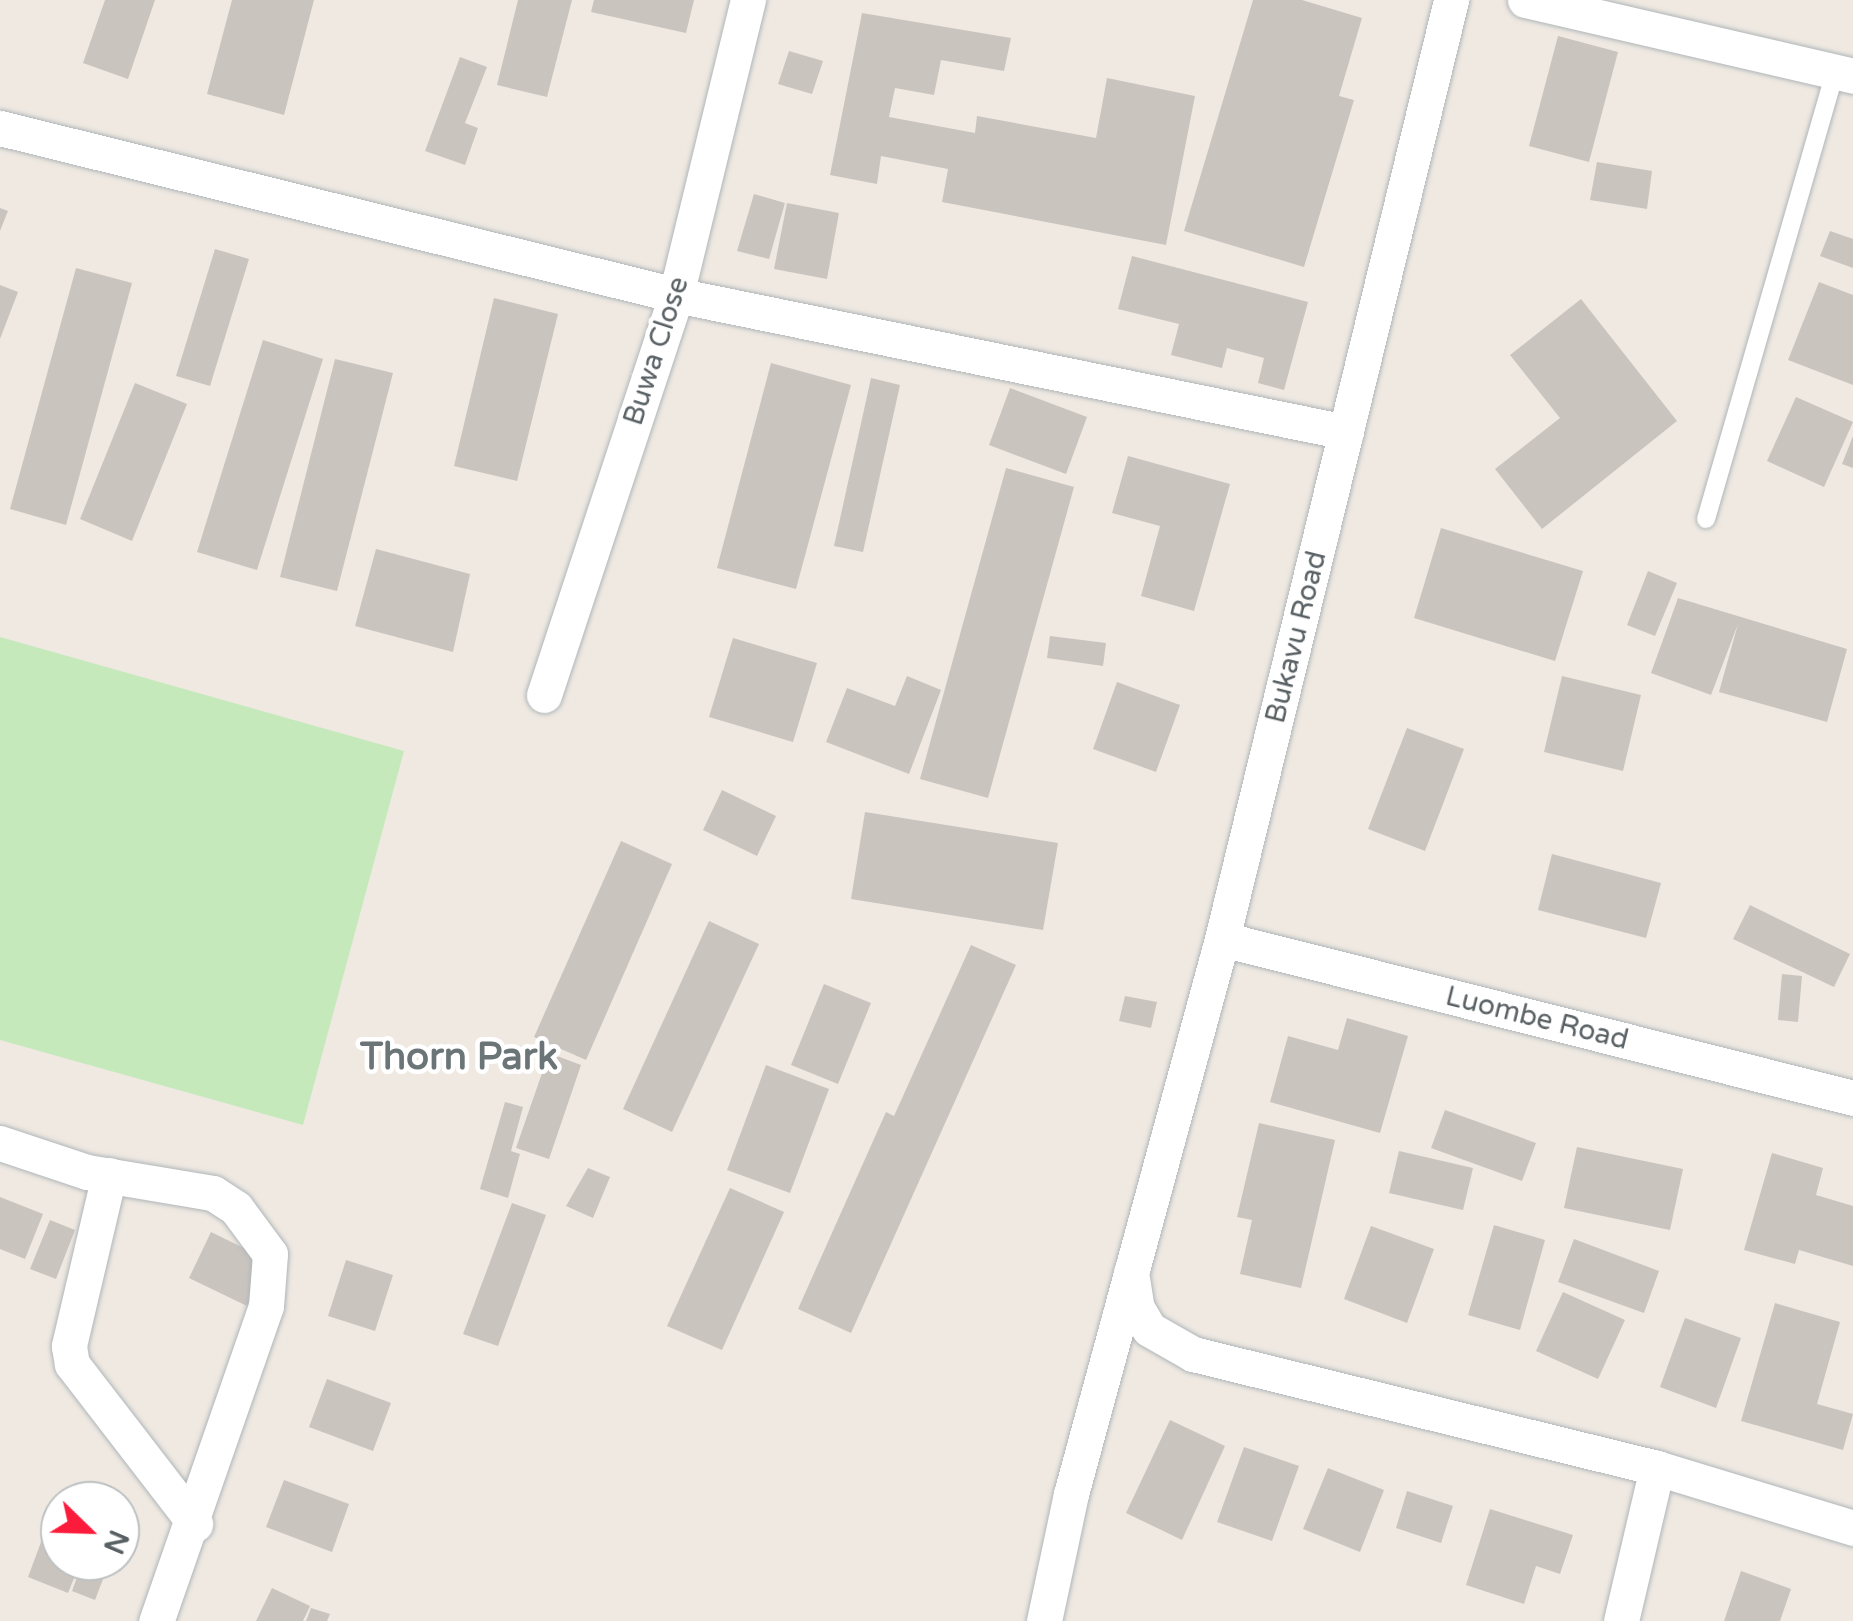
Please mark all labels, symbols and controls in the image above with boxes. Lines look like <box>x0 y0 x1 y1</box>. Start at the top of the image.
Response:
street label: Buwa Close <box>616 273 696 429</box>
street label: Bukavu Road <box>1258 547 1334 727</box>
street label: Luombe Road <box>1442 979 1632 1057</box>
district label: Thorn Park <box>360 1035 558 1081</box>
north arrow <box>40 1481 140 1581</box>
text: N <box>96 1525 136 1559</box>

